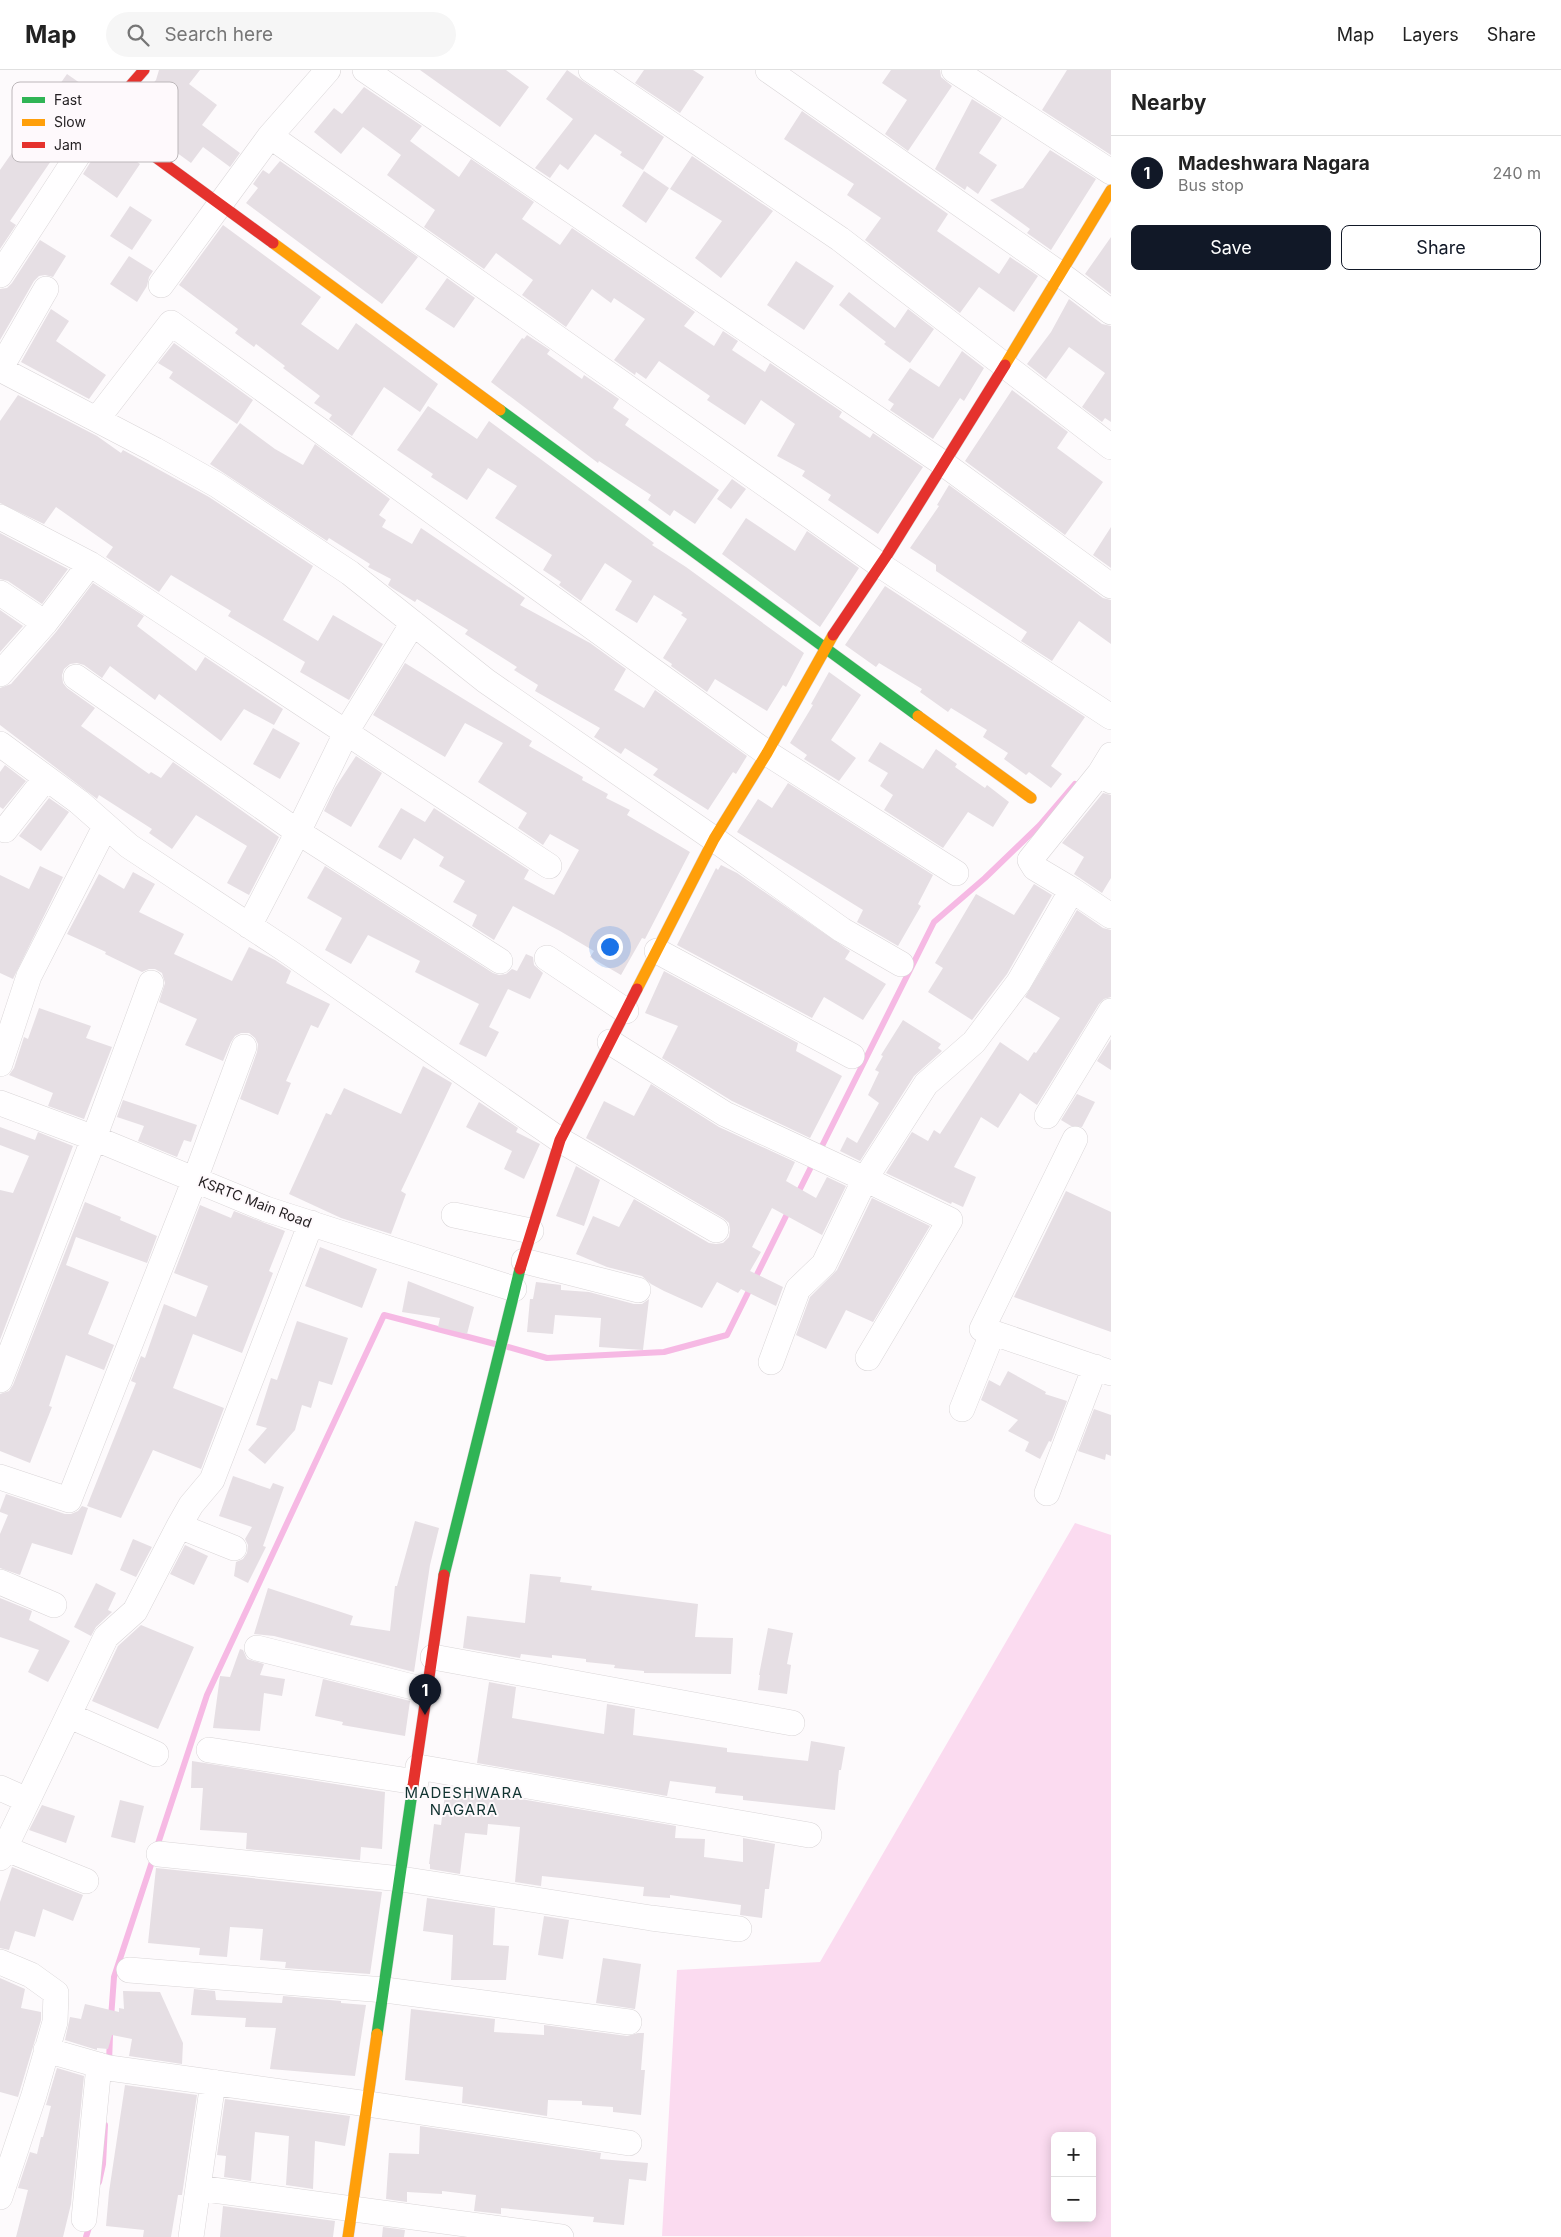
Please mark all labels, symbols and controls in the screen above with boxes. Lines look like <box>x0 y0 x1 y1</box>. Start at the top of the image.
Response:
search box <box>106 12 456 57</box>
text: Map <box>25 20 76 49</box>
icon: search <box>124 21 152 49</box>
text: Search here <box>164 23 273 46</box>
text: Map <box>1337 24 1374 45</box>
text: Layers <box>1402 24 1459 45</box>
text: Share <box>1487 24 1536 45</box>
legend <box>12 82 178 162</box>
text: Nearby <box>1131 90 1206 115</box>
text: Fast <box>54 91 82 108</box>
text: Slow <box>54 113 86 130</box>
text: Jam <box>54 136 82 153</box>
text: Madeshwara Nagara <box>1178 152 1370 175</box>
text: 1 <box>1144 163 1150 183</box>
text: 240 m <box>1493 163 1541 183</box>
text: Bus stop <box>1178 175 1244 195</box>
button: Save <box>1131 225 1331 270</box>
button: Share <box>1341 225 1541 270</box>
your location <box>597 934 623 960</box>
street label: KSRTC Main Road <box>196 1172 314 1231</box>
pin: 1 <box>409 1674 441 1715</box>
district label: MADESHWARA NAGARA <box>405 1783 523 1819</box>
map controls <box>1051 2132 1096 2222</box>
button: + <box>1051 2132 1096 2177</box>
button: − <box>1051 2177 1096 2222</box>

